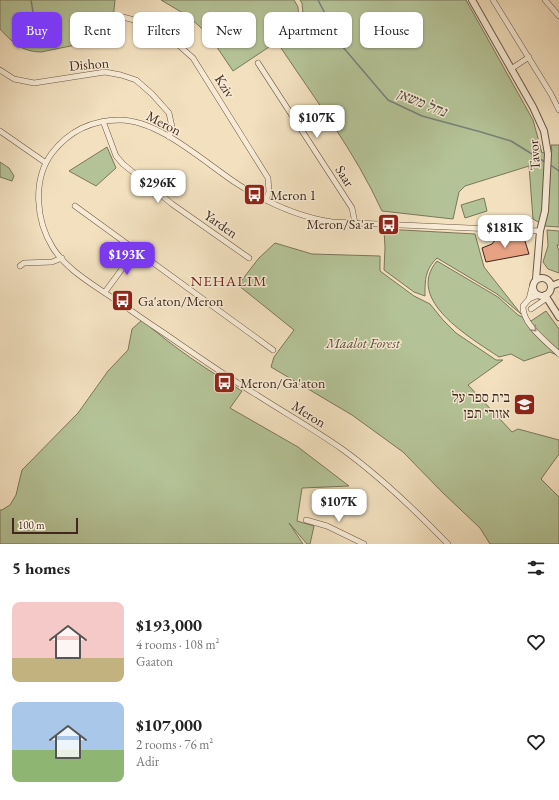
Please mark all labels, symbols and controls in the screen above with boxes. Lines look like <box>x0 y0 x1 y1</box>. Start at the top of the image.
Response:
chip: Buy <box>12 12 62 48</box>
chip: Rent <box>70 12 125 48</box>
chip: Filters <box>133 12 194 48</box>
chip: New <box>202 12 256 48</box>
chip: Apartment <box>264 12 352 48</box>
chip: House <box>360 12 423 48</box>
street label: Dishon <box>68 53 110 75</box>
street label: Kziv <box>211 71 240 102</box>
water label: נחל משאן <box>394 83 451 121</box>
pin: $107K <box>289 105 345 139</box>
street label: Meron <box>144 107 185 140</box>
text: $107K <box>299 109 335 126</box>
street label: Tavor <box>524 139 544 171</box>
street label: Saar <box>331 162 359 191</box>
pin: $296K <box>130 170 186 204</box>
text: $296K <box>140 174 176 191</box>
bus stop icon: Meron 1 <box>241 182 267 208</box>
place label: Meron 1 <box>270 186 316 204</box>
street label: Yarden <box>201 206 242 242</box>
bus stop icon: Meron/Sa'ar <box>376 211 402 237</box>
place label: Meron/Sa'ar <box>306 215 374 233</box>
pin: $181K <box>477 215 533 249</box>
text: $181K <box>487 219 523 236</box>
pin: $193K <box>99 242 155 276</box>
text: $193K <box>109 246 145 263</box>
district label: NEHALIM <box>190 271 268 290</box>
bus stop icon: Ga'aton/Meron <box>109 288 135 314</box>
place label: Ga'aton/Meron <box>138 292 224 310</box>
one-way arrow <box>529 324 537 332</box>
park label: Maalot Forest <box>325 334 401 352</box>
bus stop icon: Meron/Ga'aton <box>212 370 238 396</box>
place label: Meron/Ga'aton <box>240 374 326 392</box>
place label: בית ספר על אזורי תפן <box>452 388 510 422</box>
school or university icon: בית ספר על אזורי תפן <box>512 392 538 418</box>
street label: Meron <box>289 397 330 432</box>
pin: $107K <box>311 489 367 523</box>
text: $107K <box>321 493 357 510</box>
scale bar <box>12 516 78 535</box>
text: 100 m <box>18 518 45 532</box>
text: 5 homes <box>12 557 70 579</box>
icon: filters <box>525 557 547 579</box>
text: $193,000 <box>136 614 202 636</box>
icon: home <box>44 618 92 666</box>
icon: heart <box>525 631 547 653</box>
text: 4 rooms · 108 m² <box>136 636 220 653</box>
text: Gaaton <box>136 653 173 670</box>
text: $107,000 <box>136 714 202 736</box>
icon: home <box>44 718 92 766</box>
icon: heart <box>525 731 547 753</box>
text: 2 rooms · 76 m² <box>136 736 213 753</box>
text: Adir <box>136 753 159 770</box>

